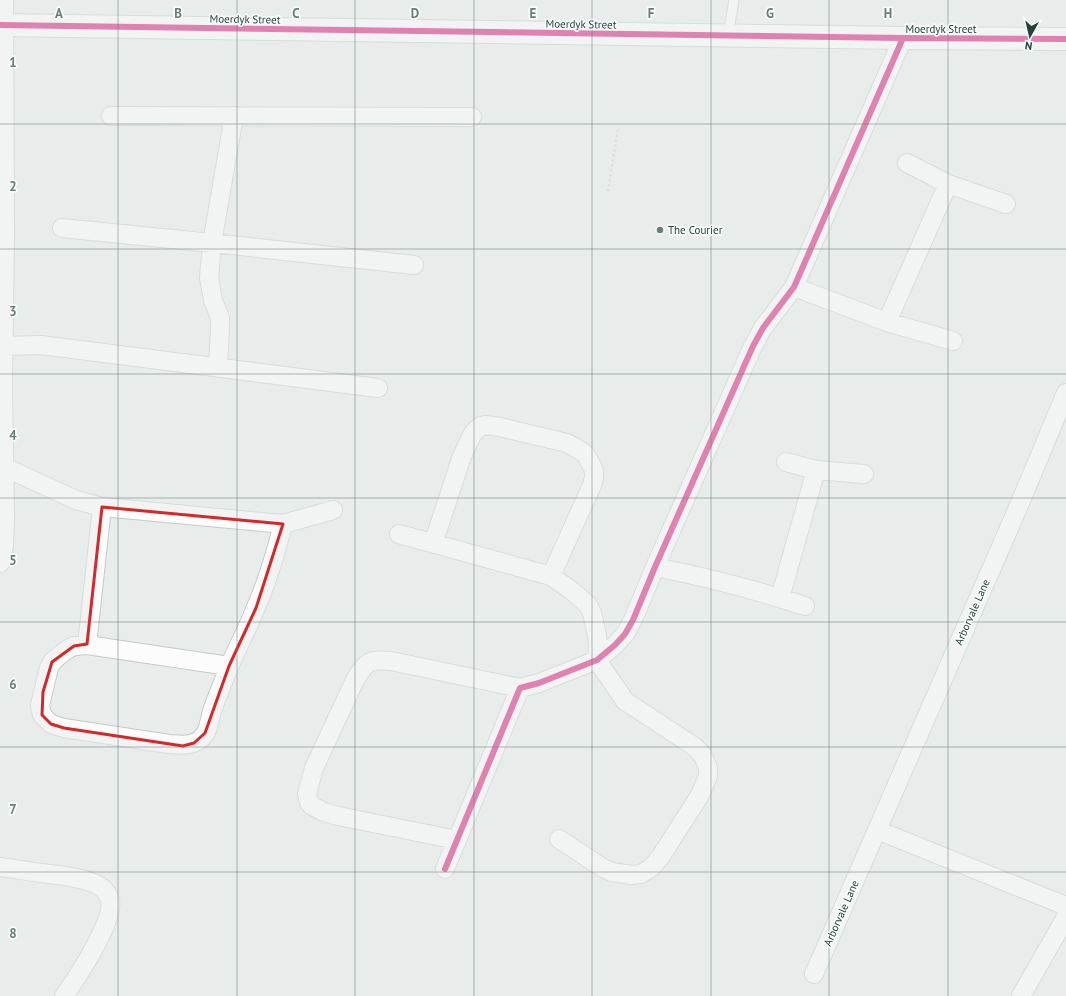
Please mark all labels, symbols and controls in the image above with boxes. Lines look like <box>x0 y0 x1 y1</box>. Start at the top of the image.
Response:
text: A <box>55 5 63 22</box>
text: B <box>174 5 182 22</box>
text: C <box>292 5 300 22</box>
text: D <box>411 5 419 22</box>
text: E <box>530 5 537 22</box>
text: F <box>648 5 655 22</box>
text: G <box>766 5 774 22</box>
text: H <box>884 5 892 22</box>
street label: Moerdyk Street <box>209 11 281 27</box>
street label: Moerdyk Street <box>545 16 617 32</box>
north arrow <box>1010 16 1050 56</box>
street label: Moerdyk Street <box>906 22 977 36</box>
text: N <box>1024 38 1033 53</box>
text: 1 <box>9 54 17 71</box>
text: 2 <box>9 178 17 195</box>
place label: The Courier <box>668 223 723 237</box>
marker: The Courier <box>655 225 665 235</box>
text: 3 <box>9 303 17 320</box>
text: 4 <box>9 427 17 444</box>
text: 5 <box>9 552 17 569</box>
street label: Arborvale Lane <box>951 576 993 647</box>
text: 6 <box>9 676 17 693</box>
text: 7 <box>9 801 17 818</box>
street label: Arborvale Lane <box>820 877 862 948</box>
text: 8 <box>9 925 17 942</box>

